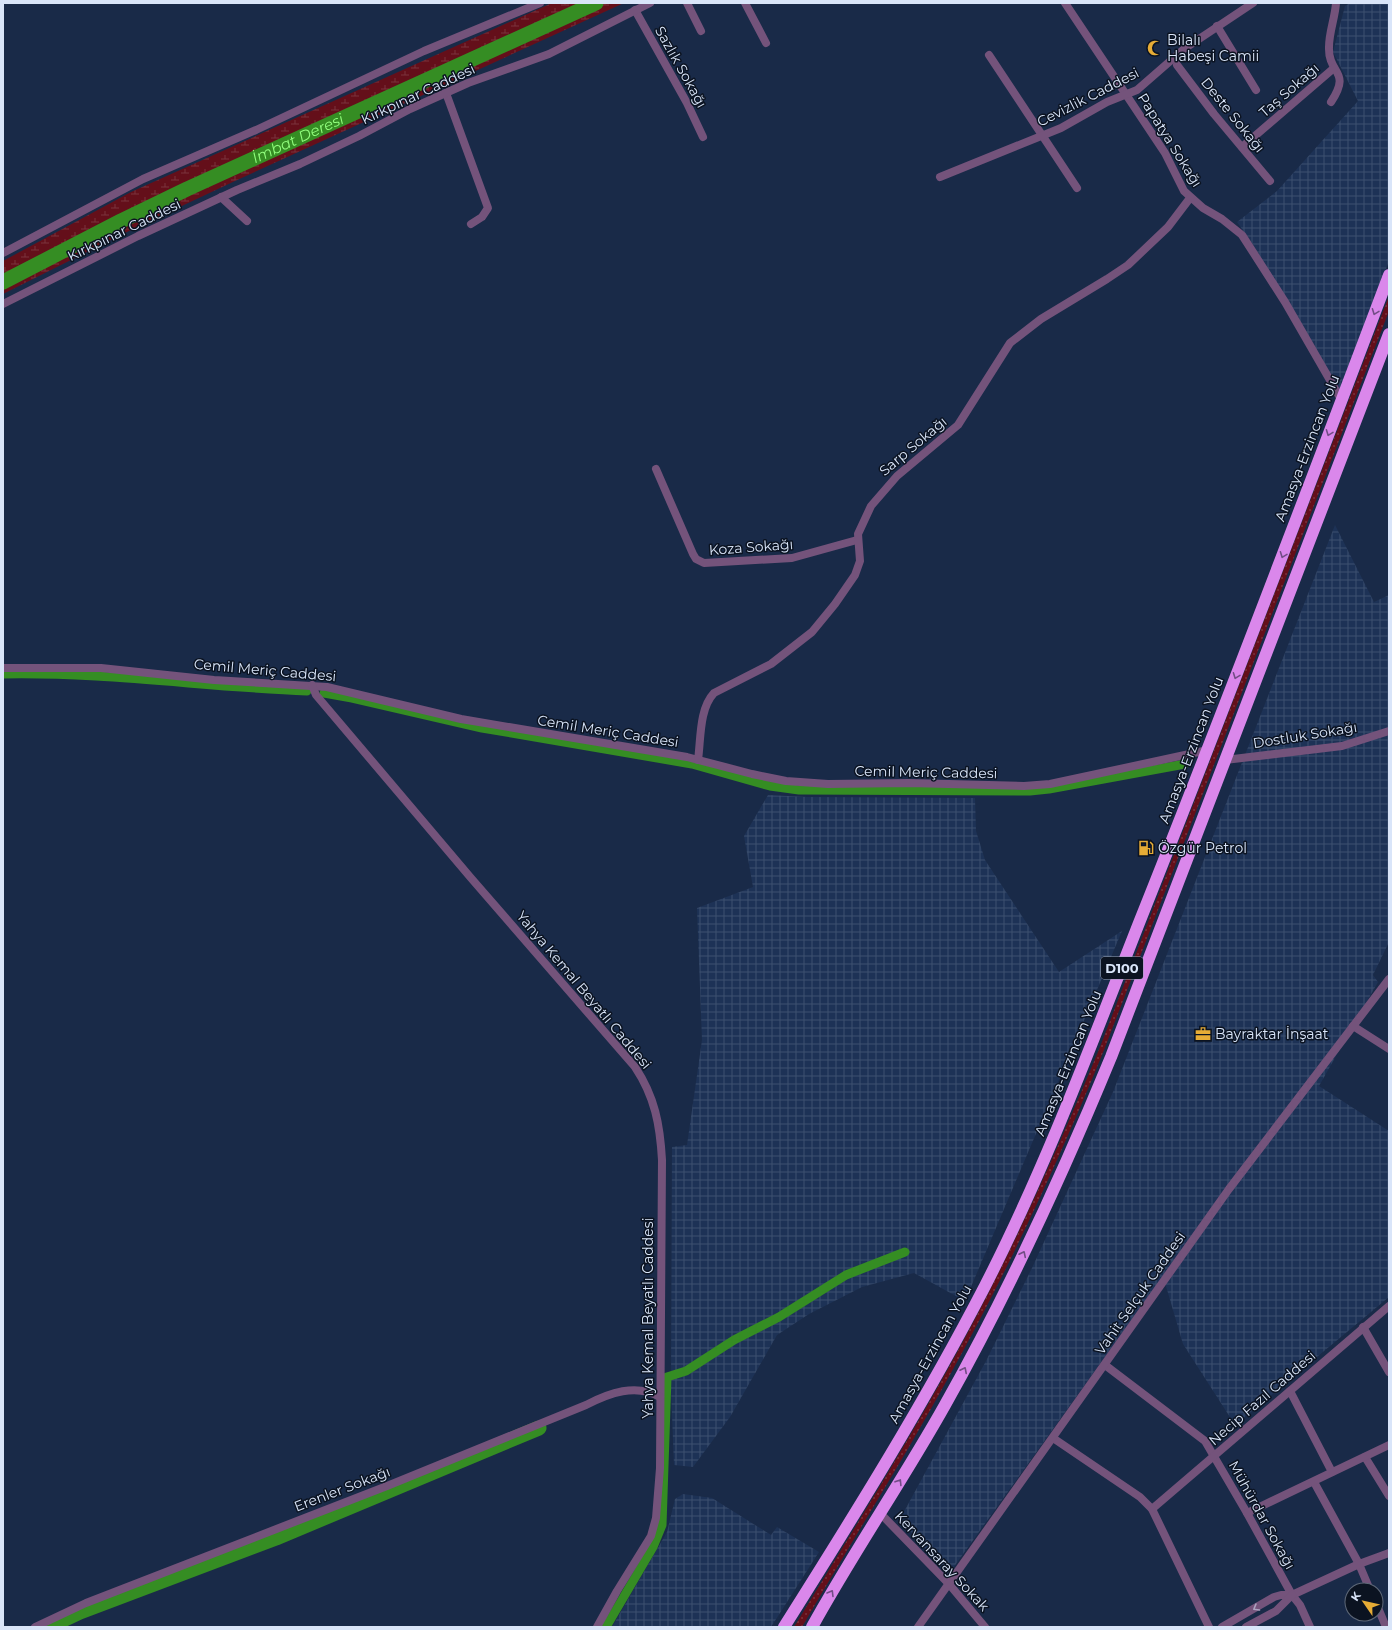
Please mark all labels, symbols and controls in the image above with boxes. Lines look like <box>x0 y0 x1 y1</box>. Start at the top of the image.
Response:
street label: Sazlık Sokağı <box>651 23 711 111</box>
place label: Bilalı Habeşi Camii <box>1167 31 1259 65</box>
mosque icon: Bilalı Habeşi Camii <box>1146 39 1164 57</box>
street label: Taş Sokağı <box>1255 59 1323 121</box>
street label: Kırkpınar Caddesi <box>358 60 478 128</box>
street label: Cevizlik Caddesi <box>1034 64 1142 130</box>
street label: Deste Sokağı <box>1197 74 1269 156</box>
street label: Papatya Sokağı <box>1134 90 1206 190</box>
water label: İmbat Deresi <box>249 109 347 167</box>
street label: Kırkpınar Caddesi <box>64 195 184 265</box>
one-way arrow <box>1372 308 1380 315</box>
street label: Amasya-Erzincan Yolu <box>1271 372 1343 524</box>
street label: Sarp Sokağı <box>876 413 950 479</box>
one-way arrow <box>1326 430 1334 437</box>
street label: Koza Sokağı <box>708 535 794 559</box>
one-way arrow <box>1279 551 1287 558</box>
street label: Cemil Meriç Caddesi <box>193 655 337 685</box>
one-way arrow <box>1233 673 1241 680</box>
street label: Amasya-Erzincan Yolu <box>1155 674 1227 826</box>
street label: Cemil Meriç Caddesi <box>536 711 680 751</box>
street label: Dostluk Sokağı <box>1252 718 1358 752</box>
street label: Cemil Meriç Caddesi <box>854 762 998 782</box>
fuel station icon: Özgür Petrol <box>1137 839 1155 857</box>
place label: Özgür Petrol <box>1158 839 1247 857</box>
street label: Yahya Kemal Beyatlı Caddesi <box>513 907 655 1073</box>
road number: D100 <box>1101 957 1143 979</box>
street label: Amasya-Erzincan Yolu <box>1031 988 1105 1138</box>
office icon: Bayraktar İnşaat <box>1194 1025 1212 1043</box>
place label: Bayraktar İnşaat <box>1215 1025 1329 1043</box>
street label: Yahya Kemal Beyatlı Caddesi <box>639 1218 657 1418</box>
street label: Vahit Selçuk Caddesi <box>1091 1228 1189 1358</box>
one-way arrow <box>1018 1251 1026 1258</box>
street label: Amasya-Erzincan Yolu <box>884 1282 976 1426</box>
street label: Necip Fazıl Caddesi <box>1205 1347 1319 1449</box>
one-way arrow <box>959 1367 967 1374</box>
street label: Mühürdar Sokağı <box>1225 1458 1299 1572</box>
street label: Erenler Sokağı <box>291 1462 393 1516</box>
one-way arrow <box>894 1479 902 1486</box>
street label: Kervansaray Sokak <box>891 1507 994 1615</box>
north arrow <box>1344 1582 1384 1622</box>
text: K <box>1348 1588 1364 1604</box>
one-way arrow <box>827 1590 834 1597</box>
one-way arrow <box>1253 1603 1260 1610</box>

